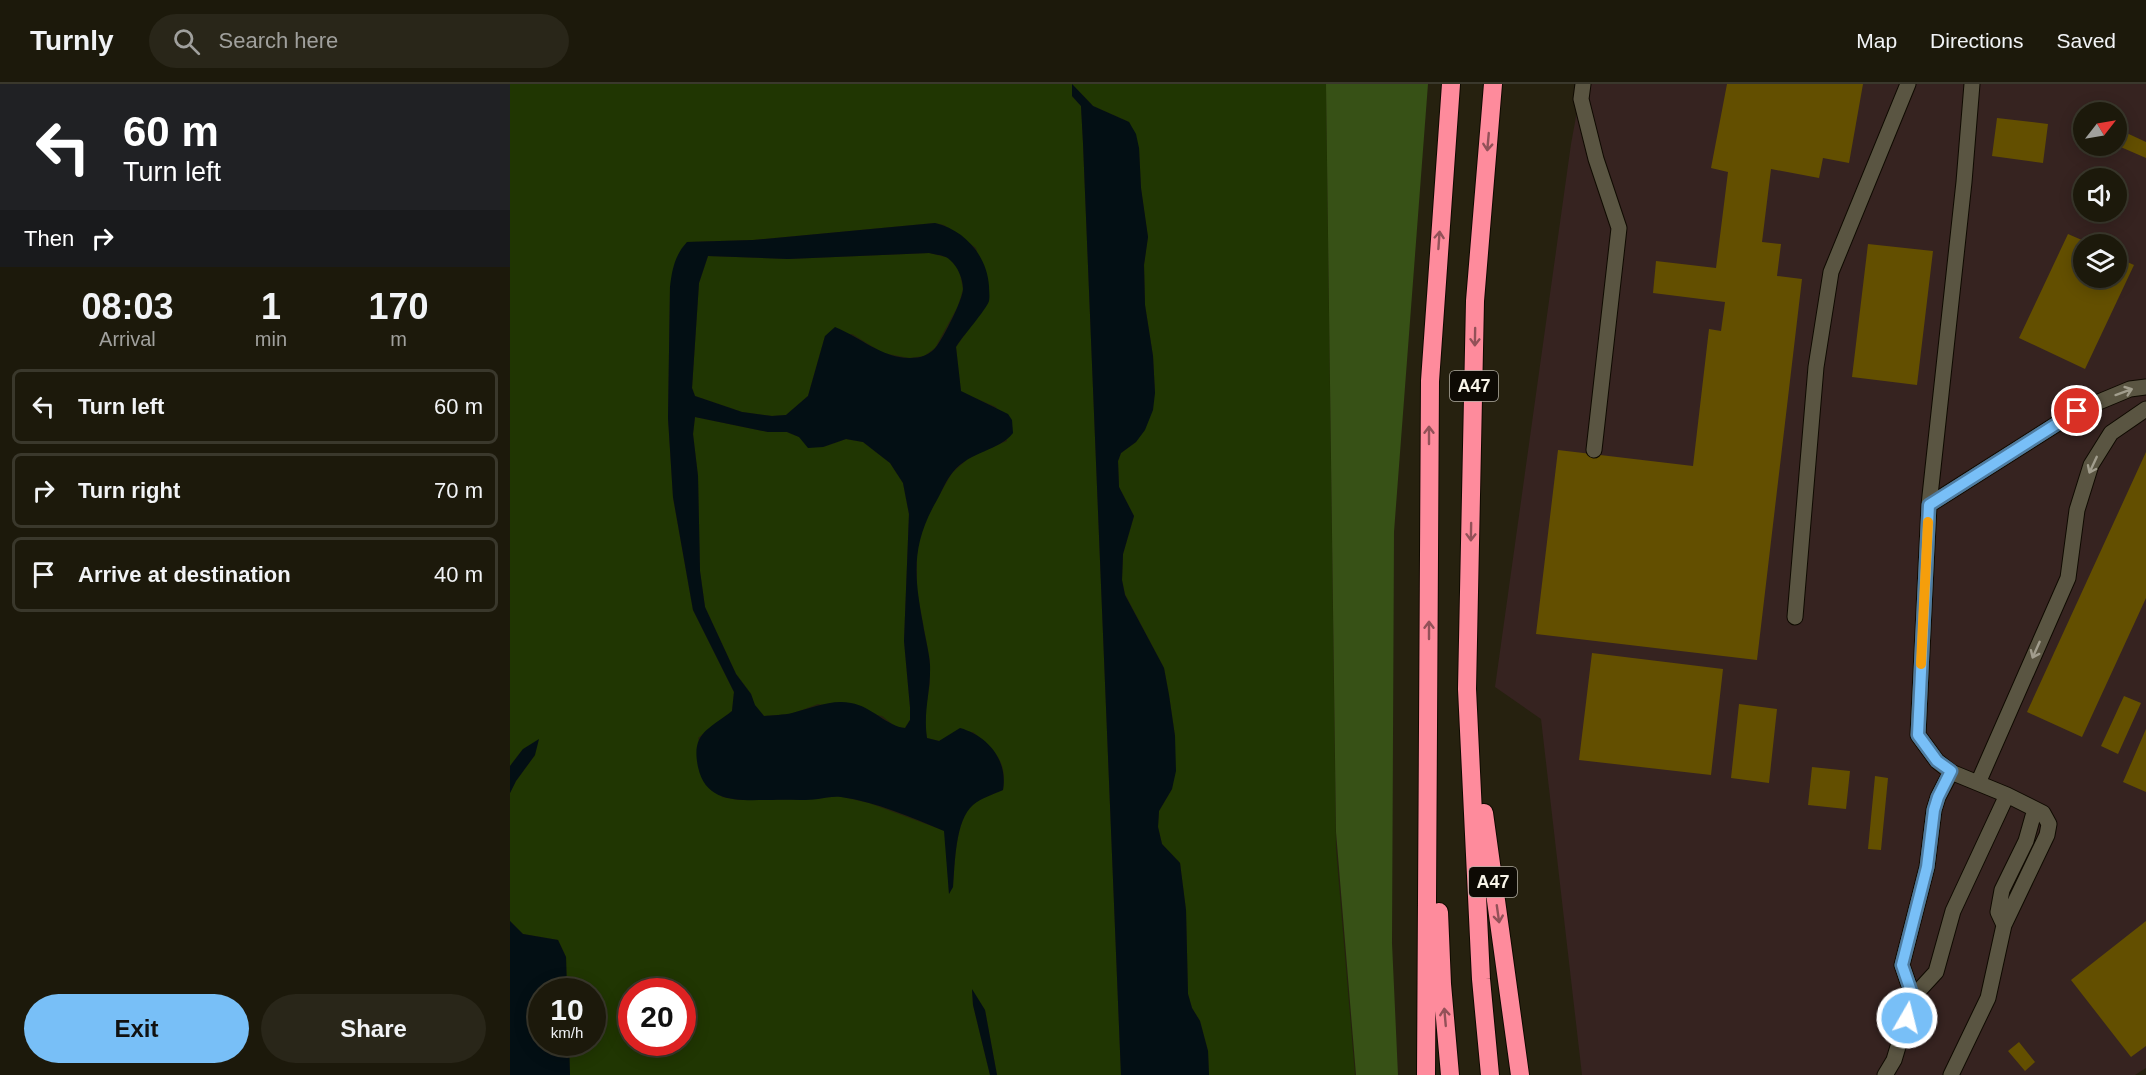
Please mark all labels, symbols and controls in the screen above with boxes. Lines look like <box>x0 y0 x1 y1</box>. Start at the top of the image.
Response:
search box <box>149 14 569 68</box>
text: Turnly <box>30 25 113 56</box>
icon: search <box>170 25 203 58</box>
text: Search here <box>218 28 338 53</box>
text: Map <box>1856 29 1897 52</box>
text: Directions <box>1930 29 2023 52</box>
text: Saved <box>2056 29 2116 52</box>
north arrow <box>2073 102 2127 156</box>
map controls <box>2073 102 2127 288</box>
icon: left <box>24 108 102 186</box>
text: 60 m <box>123 108 219 155</box>
one-way arrow <box>1483 132 1494 152</box>
text: Turn left <box>123 157 221 187</box>
button: sound <box>2073 168 2127 222</box>
icon: right <box>86 222 119 255</box>
text: Then <box>24 226 74 251</box>
one-way arrow <box>1434 230 1445 250</box>
button: layers <box>2073 234 2127 288</box>
text: 08:03 <box>81 286 173 327</box>
text: 1 <box>261 286 281 327</box>
text: 170 <box>368 286 429 327</box>
one-way arrow <box>1469 326 1480 346</box>
text: Arrival <box>99 328 156 350</box>
text: min <box>255 328 287 350</box>
text: m <box>390 328 407 350</box>
road number: A47 <box>1450 371 1498 401</box>
pin <box>2051 385 2102 436</box>
one-way arrow <box>2114 386 2133 397</box>
icon: left <box>27 390 60 423</box>
text: Turn left <box>78 394 164 419</box>
text: 60 m <box>434 394 483 419</box>
icon: arrive <box>2060 394 2093 427</box>
one-way arrow <box>1424 425 1435 445</box>
one-way arrow <box>2086 456 2098 474</box>
icon: right <box>27 474 60 507</box>
text: Turn right <box>78 478 180 503</box>
text: 70 m <box>434 478 483 503</box>
one-way arrow <box>1465 521 1476 541</box>
icon: arrive <box>27 558 60 591</box>
text: Arrive at destination <box>78 562 291 587</box>
text: 40 m <box>434 562 483 587</box>
one-way arrow <box>1423 620 1435 640</box>
one-way arrow <box>2030 641 2042 659</box>
road number: A47 <box>1469 867 1517 897</box>
one-way arrow <box>1492 903 1503 923</box>
speed limit sign: 20 <box>618 978 696 1056</box>
position arrow <box>1875 986 1939 1050</box>
text: 10 <box>550 993 584 1026</box>
button: Exit <box>24 994 249 1063</box>
button: Share <box>261 994 486 1063</box>
one-way arrow <box>1439 1007 1450 1027</box>
text: km/h <box>551 1024 583 1041</box>

